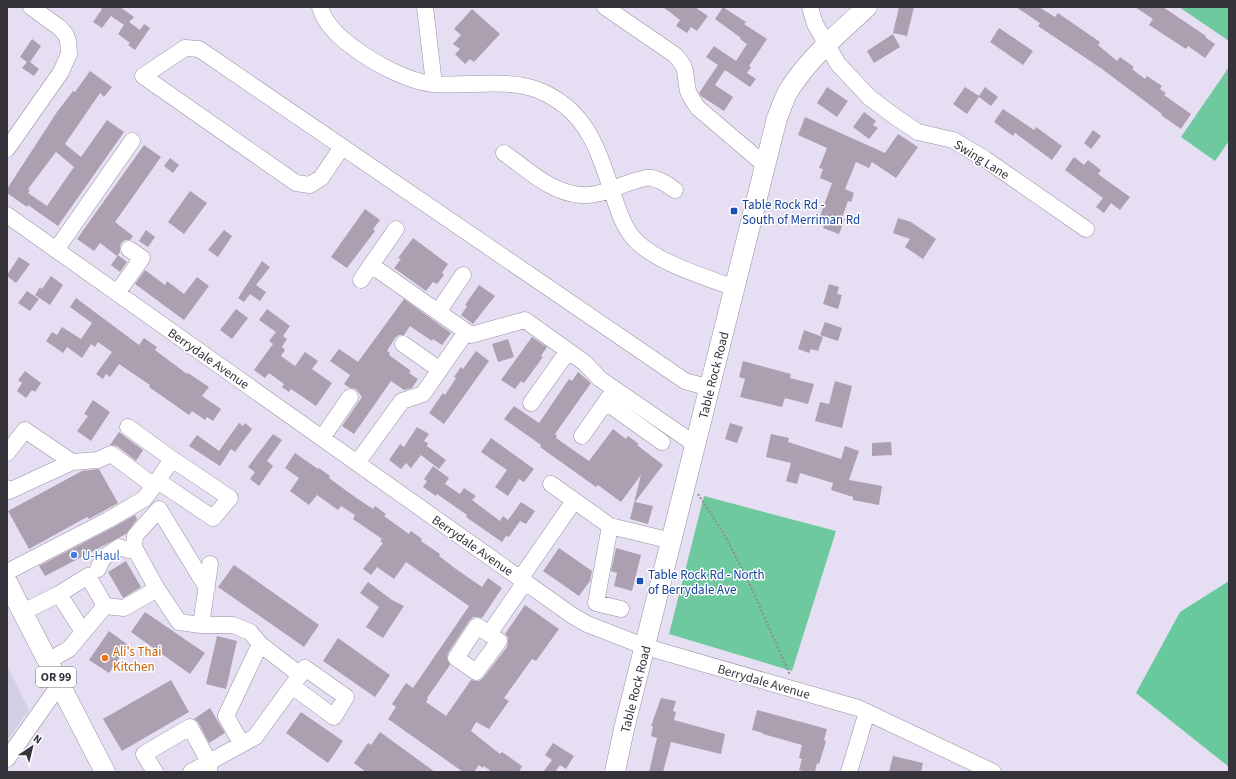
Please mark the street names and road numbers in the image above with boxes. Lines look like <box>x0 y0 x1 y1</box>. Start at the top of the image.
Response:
street label: Swing Lane <box>950 136 1013 184</box>
street label: Berrydale Avenue <box>164 324 253 394</box>
street label: Table Rock Road <box>694 330 734 421</box>
street label: Berrydale Avenue <box>428 511 517 581</box>
street label: Table Rock Road <box>616 644 656 735</box>
street label: Berrydale Avenue <box>715 660 812 704</box>
road number: OR 99 <box>36 667 76 687</box>

